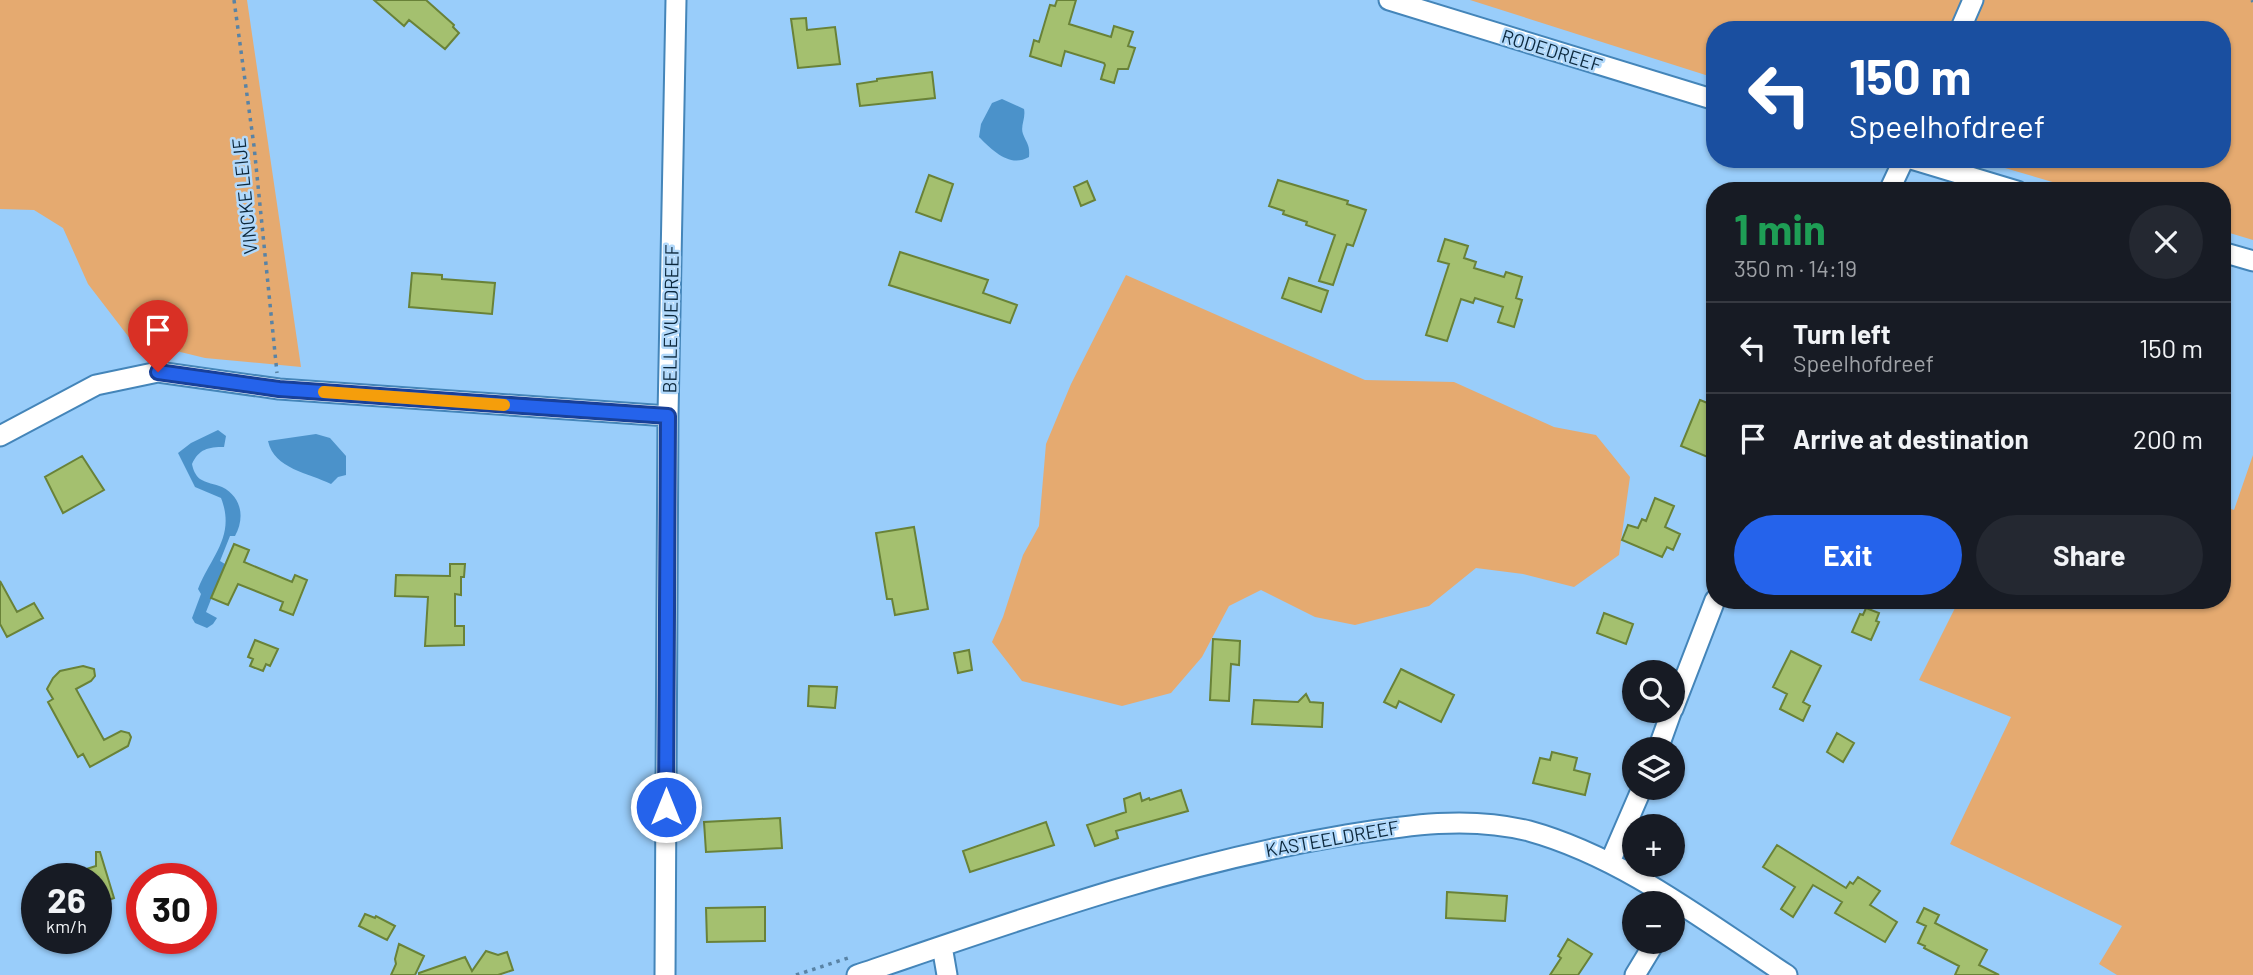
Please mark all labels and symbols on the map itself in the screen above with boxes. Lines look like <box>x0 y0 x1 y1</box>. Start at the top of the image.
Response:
street label: RODEDREEF <box>1499 24 1605 76</box>
street label: VINCKE LEIJE <box>226 137 262 255</box>
street label: BELLEVUEDREEF <box>657 244 683 394</box>
pin <box>128 300 188 372</box>
position arrow <box>629 770 703 844</box>
street label: KASTEELDREEF <box>1263 815 1401 861</box>
speed limit sign: 30 <box>126 863 217 954</box>

